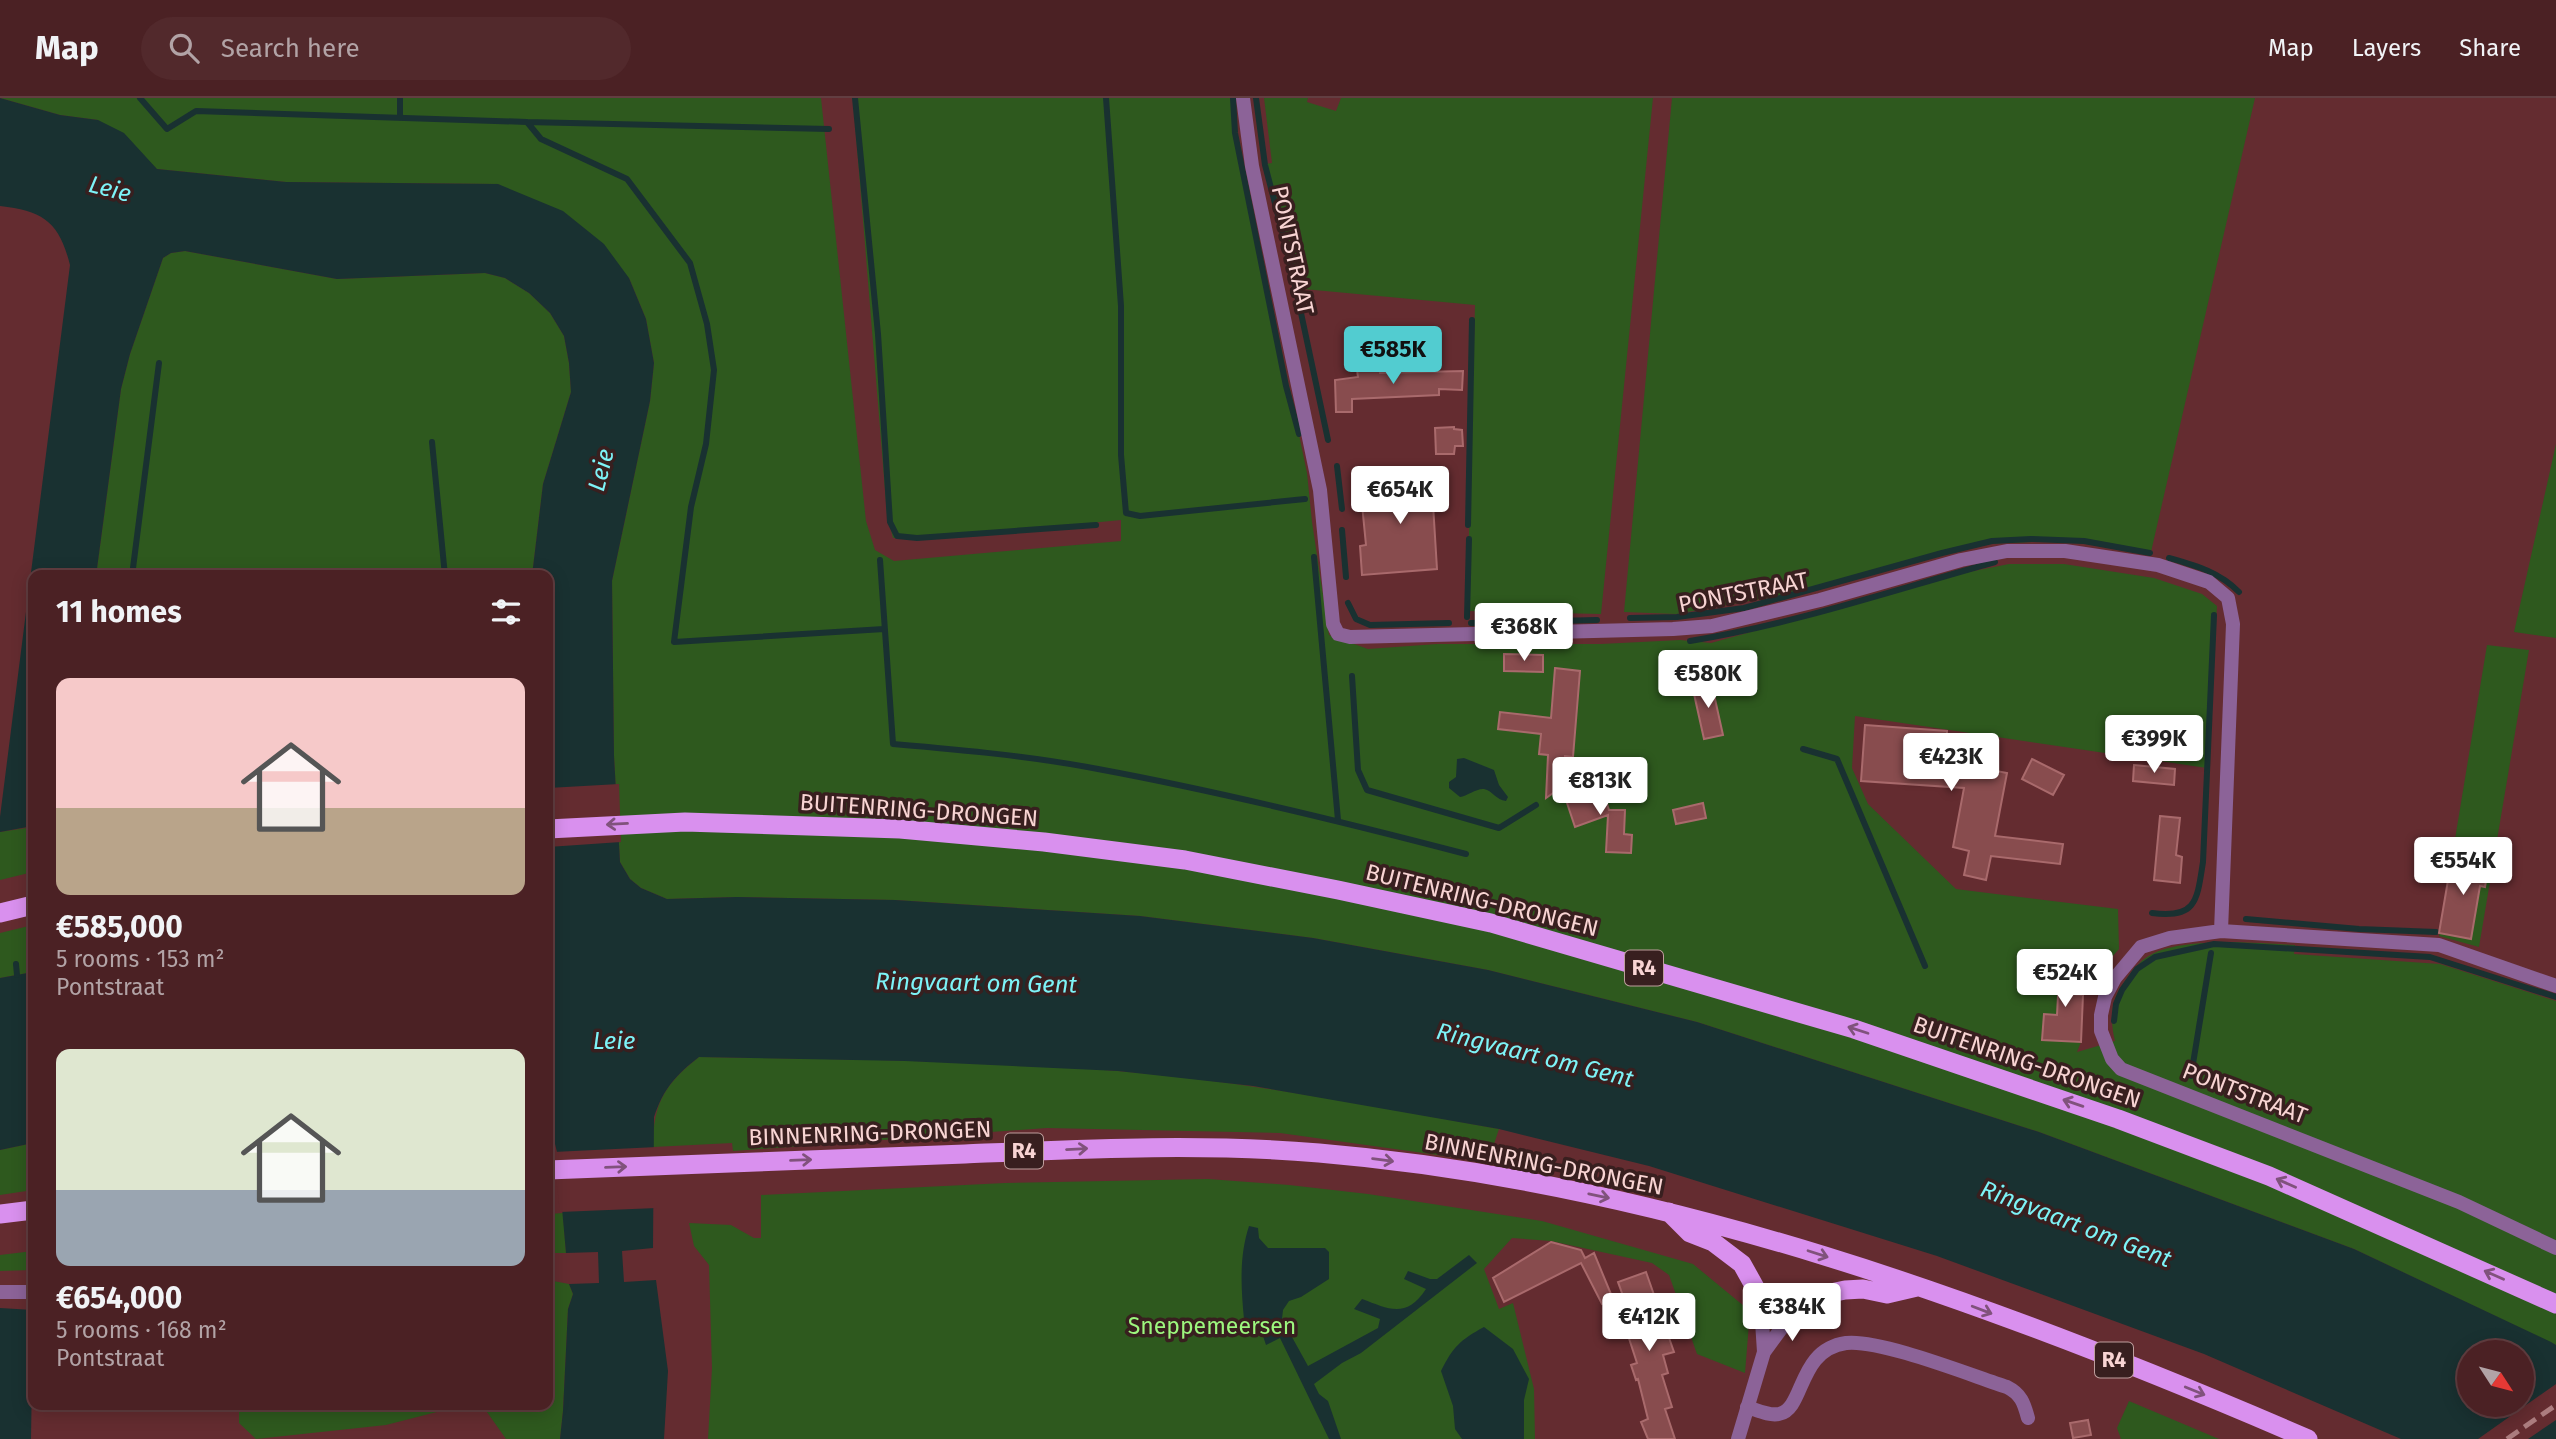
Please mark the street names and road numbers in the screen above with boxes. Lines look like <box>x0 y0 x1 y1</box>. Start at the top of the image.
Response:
street label: PONTSTRAAT <box>1266 183 1320 317</box>
street label: PONTSTRAAT <box>1676 566 1810 618</box>
street label: BUITENRING-DRONGEN <box>799 788 1039 832</box>
street label: BUITENRING-DRONGEN <box>1363 858 1601 942</box>
road number: R4 <box>1625 950 1663 986</box>
street label: BUITENRING-DRONGEN <box>1910 1010 2144 1114</box>
street label: PONTSTRAAT <box>2179 1056 2311 1130</box>
street label: BINNENRING-DRONGEN <box>748 1115 992 1151</box>
street label: BINNENRING-DRONGEN <box>1422 1127 1666 1201</box>
road number: R4 <box>1005 1134 1043 1168</box>
road number: R4 <box>2095 1342 2133 1378</box>

